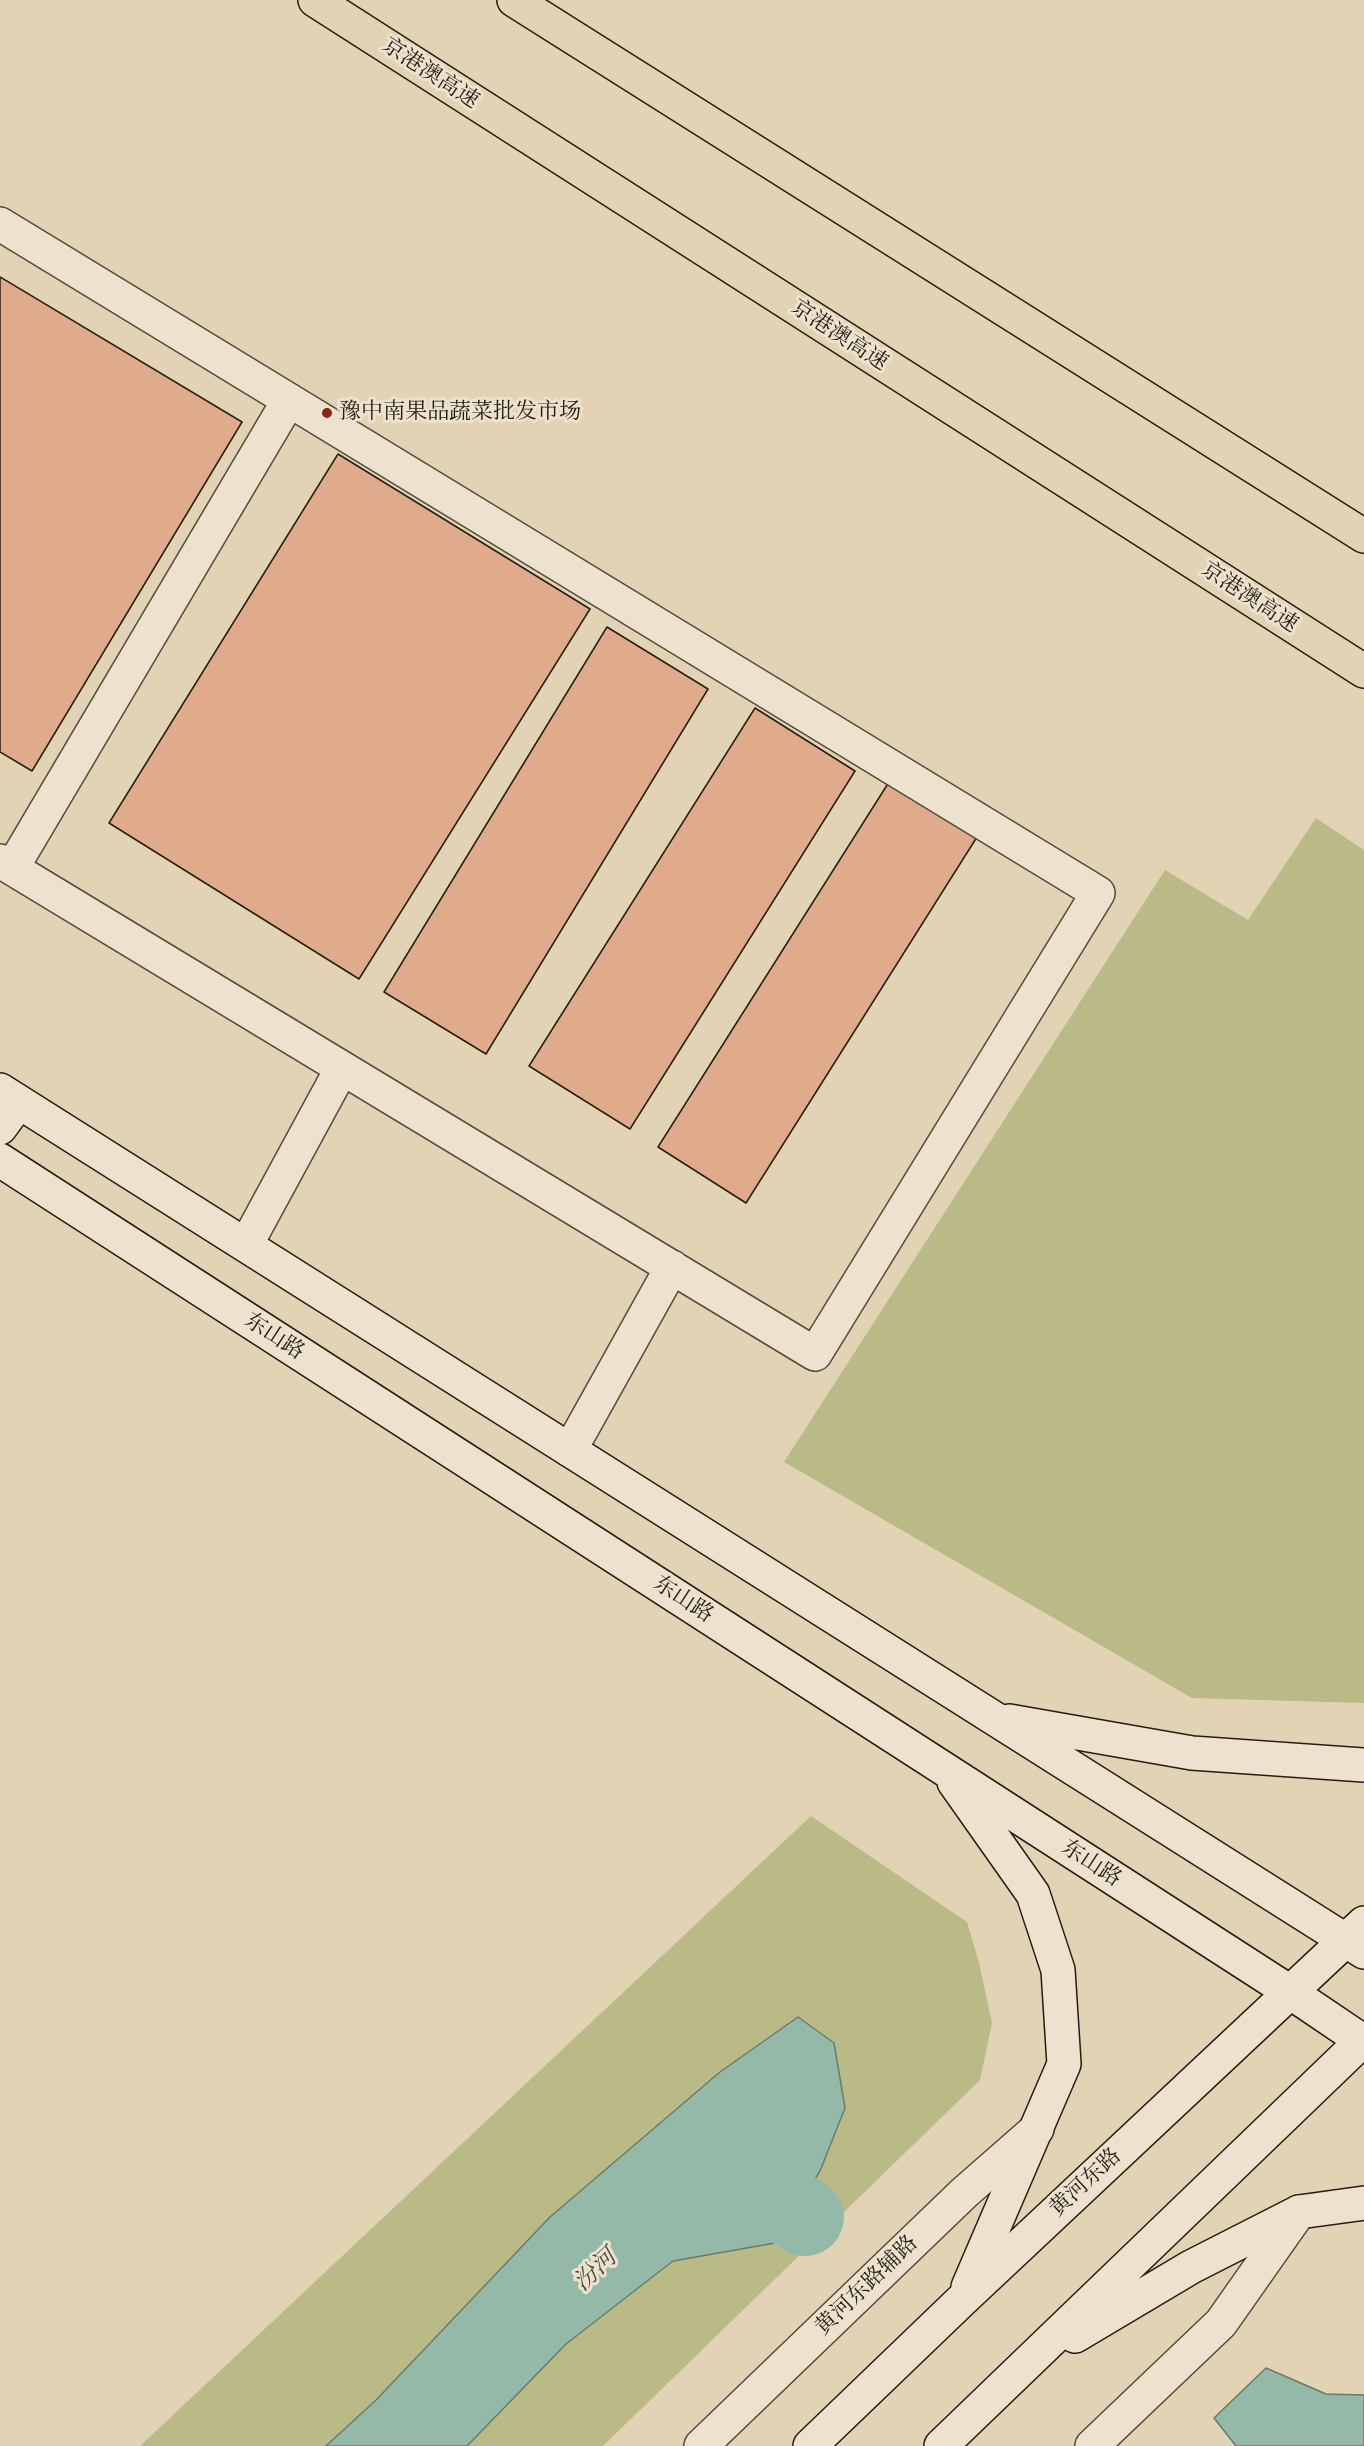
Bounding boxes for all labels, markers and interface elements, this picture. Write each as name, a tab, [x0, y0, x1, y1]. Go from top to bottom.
street label: 京港澳高速	[377, 33, 483, 115]
street label: 京港澳高速	[786, 295, 892, 377]
place label: 豫中南果品蔬菜批发市场	[339, 400, 581, 426]
marker: 豫中南果品蔬菜批发市场	[320, 406, 334, 420]
street label: 京港澳高速	[1196, 557, 1302, 639]
street label: 东山路	[239, 1308, 309, 1366]
street label: 东山路	[648, 1571, 718, 1629]
street label: 东山路	[1056, 1835, 1126, 1893]
street label: 黄河东路	[1045, 2143, 1127, 2223]
street label: 黄河东路辅路	[810, 2231, 924, 2341]
water label: 汾河	[569, 2244, 623, 2298]

